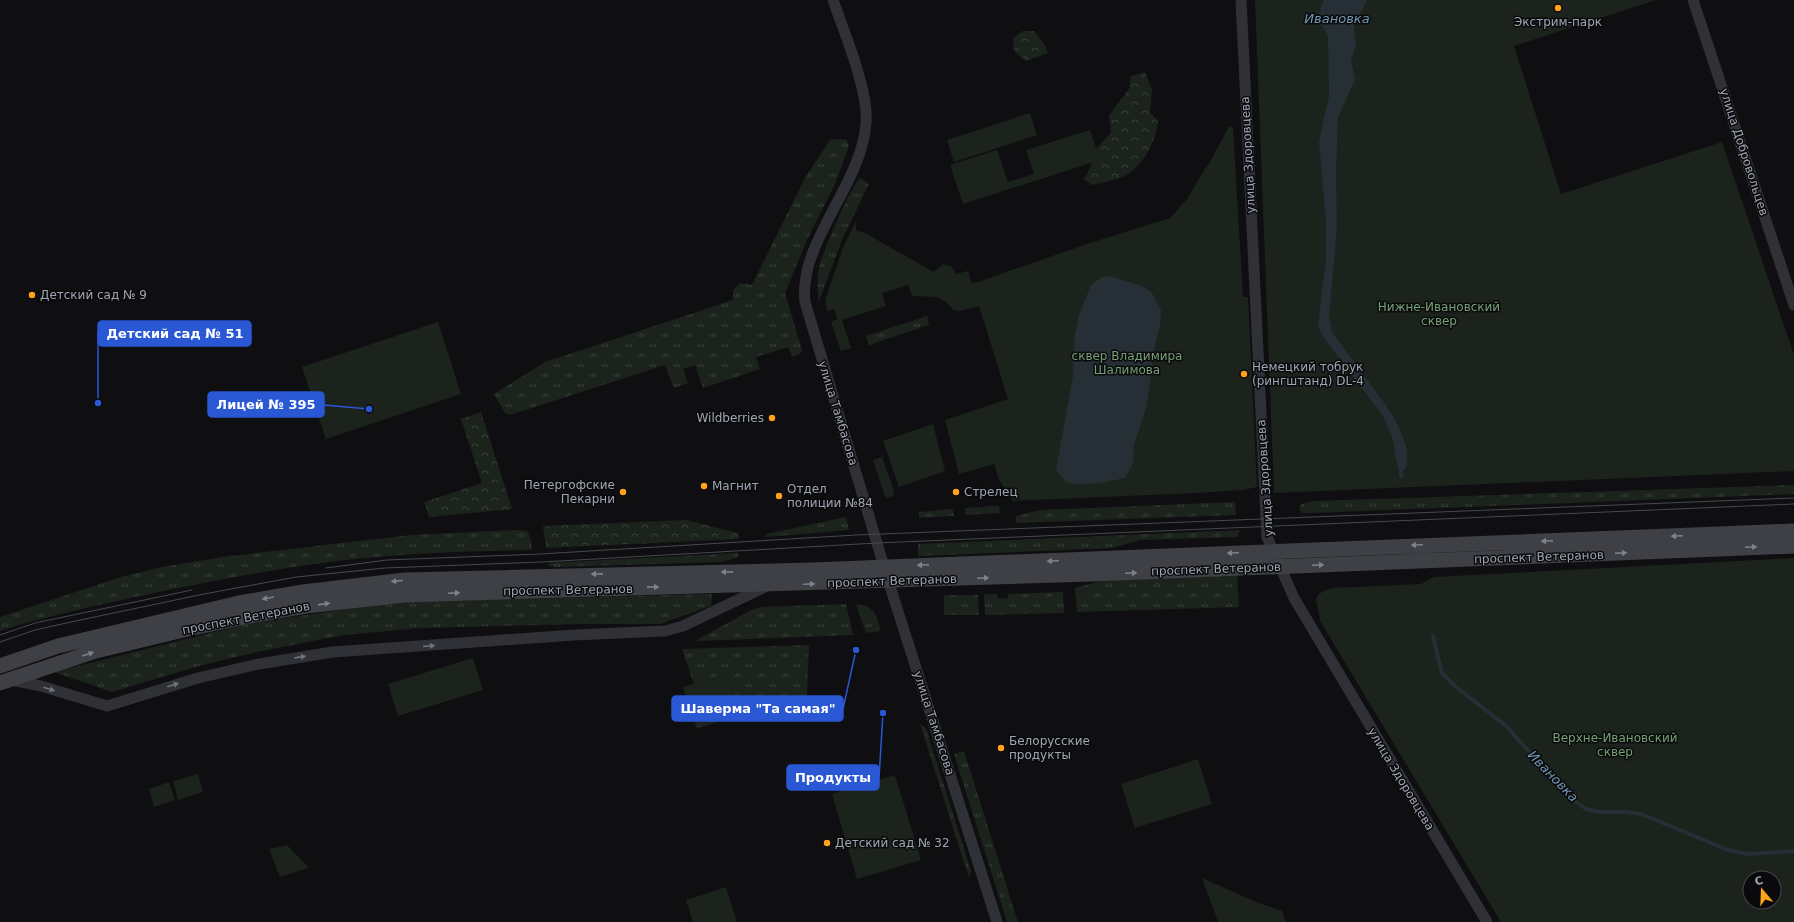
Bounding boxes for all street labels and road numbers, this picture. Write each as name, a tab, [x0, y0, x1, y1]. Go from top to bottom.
street label: улица Добровольцев	[1717, 87, 1771, 217]
street label: улица Здоровцева	[1238, 96, 1258, 214]
street label: улица Тамбасова	[815, 359, 861, 467]
street label: улица Здоровцева	[1254, 419, 1276, 537]
street label: проспект Ветеранов	[1474, 548, 1604, 566]
street label: проспект Ветеранов	[1151, 560, 1281, 578]
street label: проспект Ветеранов	[827, 572, 957, 590]
street label: проспект Ветеранов	[503, 582, 633, 598]
street label: проспект Ветеранов	[181, 599, 311, 637]
street label: улица Тамбасова	[911, 669, 957, 777]
street label: улица Здоровцева	[1365, 725, 1437, 833]

